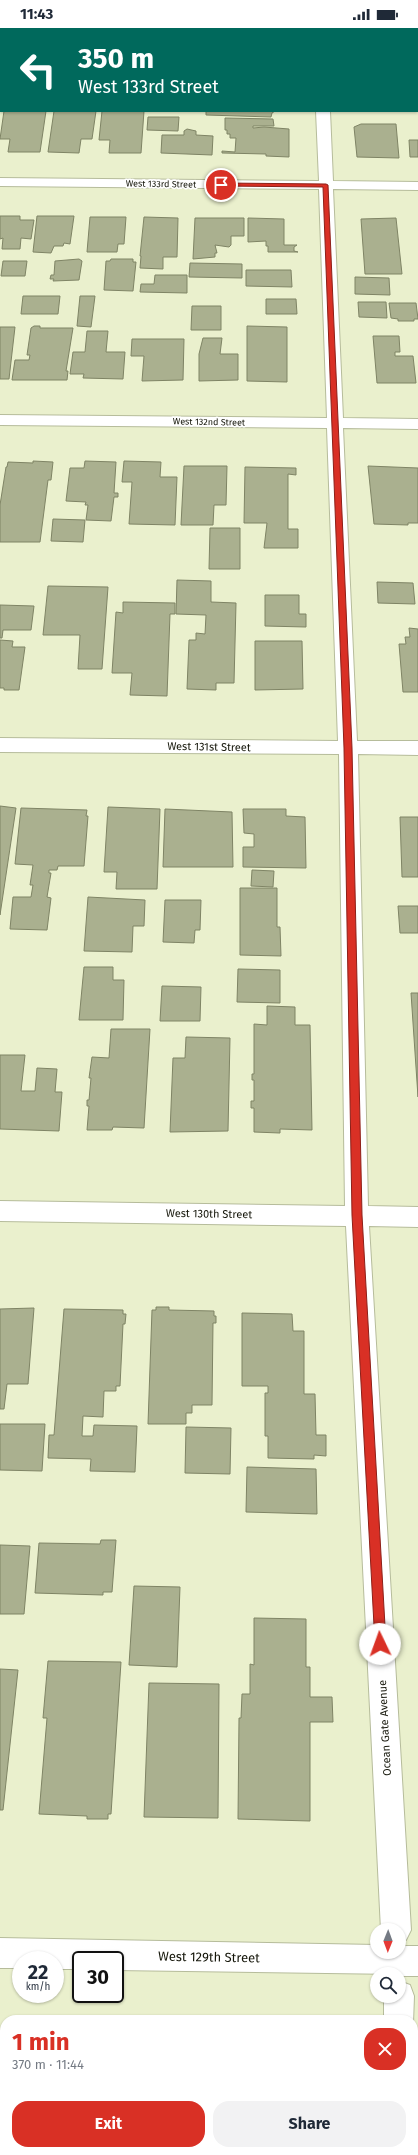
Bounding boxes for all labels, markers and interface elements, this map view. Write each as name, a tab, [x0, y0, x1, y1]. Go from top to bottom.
text: 11:43	[20, 5, 53, 23]
text: 350 m	[78, 42, 154, 75]
icon: left	[12, 44, 64, 96]
text: West 133rd Street	[78, 76, 219, 98]
pin	[204, 168, 238, 202]
icon: arrive	[210, 174, 232, 196]
street label: West 133rd Street	[126, 178, 197, 190]
street label: West 132nd Street	[173, 416, 246, 428]
street label: West 131st Street	[167, 740, 251, 754]
street label: West 130th Street	[166, 1207, 252, 1221]
position arrow	[359, 1623, 401, 1665]
street label: Ocean Gate Avenue	[376, 1680, 394, 1776]
north arrow	[370, 1923, 406, 1959]
map controls	[370, 1923, 406, 2003]
street label: West 129th Street	[158, 1949, 260, 1965]
speed limit sign: 30	[72, 1951, 124, 2003]
text: 22	[28, 1960, 48, 1984]
button: search	[370, 1967, 406, 2003]
text: km/h	[26, 1981, 50, 1993]
text: 1 min	[12, 2028, 70, 2056]
button: close	[364, 2028, 406, 2070]
text: 370 m · 11:44	[12, 2057, 84, 2072]
button: Exit	[12, 2101, 205, 2147]
button: Share	[213, 2101, 406, 2147]

